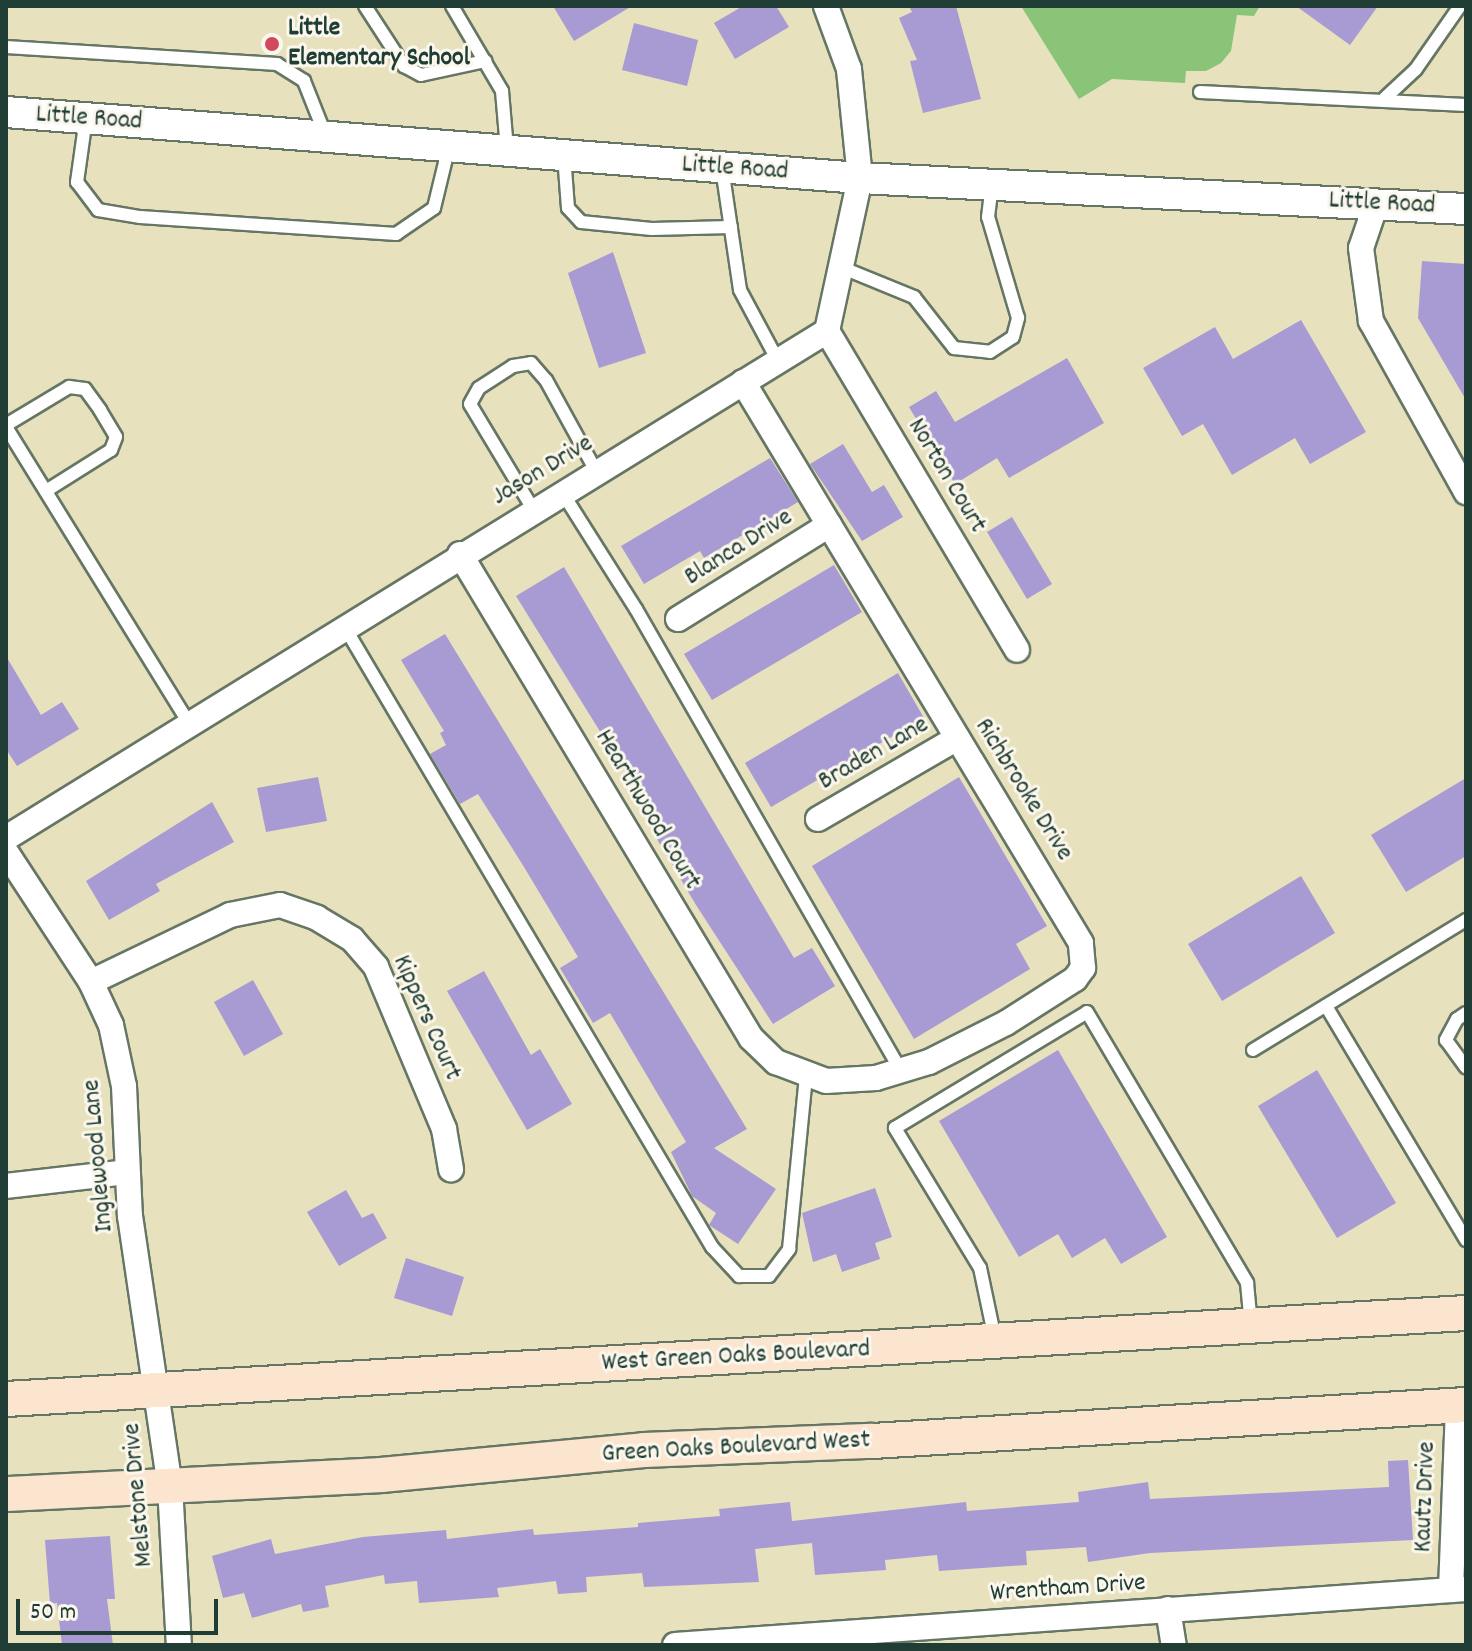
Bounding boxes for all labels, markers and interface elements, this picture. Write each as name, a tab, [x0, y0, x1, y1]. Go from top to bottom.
place label: Little Elementary School	[288, 13, 470, 74]
marker: Little Elementary School	[263, 35, 281, 53]
street label: Little Road	[35, 100, 143, 138]
street label: Little Road	[681, 150, 789, 188]
street label: Little Road	[1328, 186, 1436, 222]
street label: Norton Court	[900, 413, 992, 539]
street label: Jason Drive	[487, 429, 599, 513]
street label: Blanca Drive	[679, 503, 799, 593]
street label: Braden Lane	[813, 710, 935, 798]
street label: Richbrooke Drive	[967, 713, 1079, 867]
street label: Hearthwood Court	[587, 724, 707, 896]
street label: Kippers Court	[385, 951, 467, 1085]
street label: Inglewood Lane	[77, 1078, 121, 1234]
street label: West Green Oaks Boulevard	[601, 1334, 871, 1380]
street label: Melstone Drive	[117, 1422, 161, 1568]
street label: Green Oaks Boulevard West	[601, 1425, 871, 1471]
street label: Kautz Drive	[1408, 1441, 1444, 1553]
street label: Wrentham Drive	[989, 1568, 1147, 1610]
scale bar	[20, 1583, 222, 1633]
text: 50 m	[30, 1596, 76, 1630]

